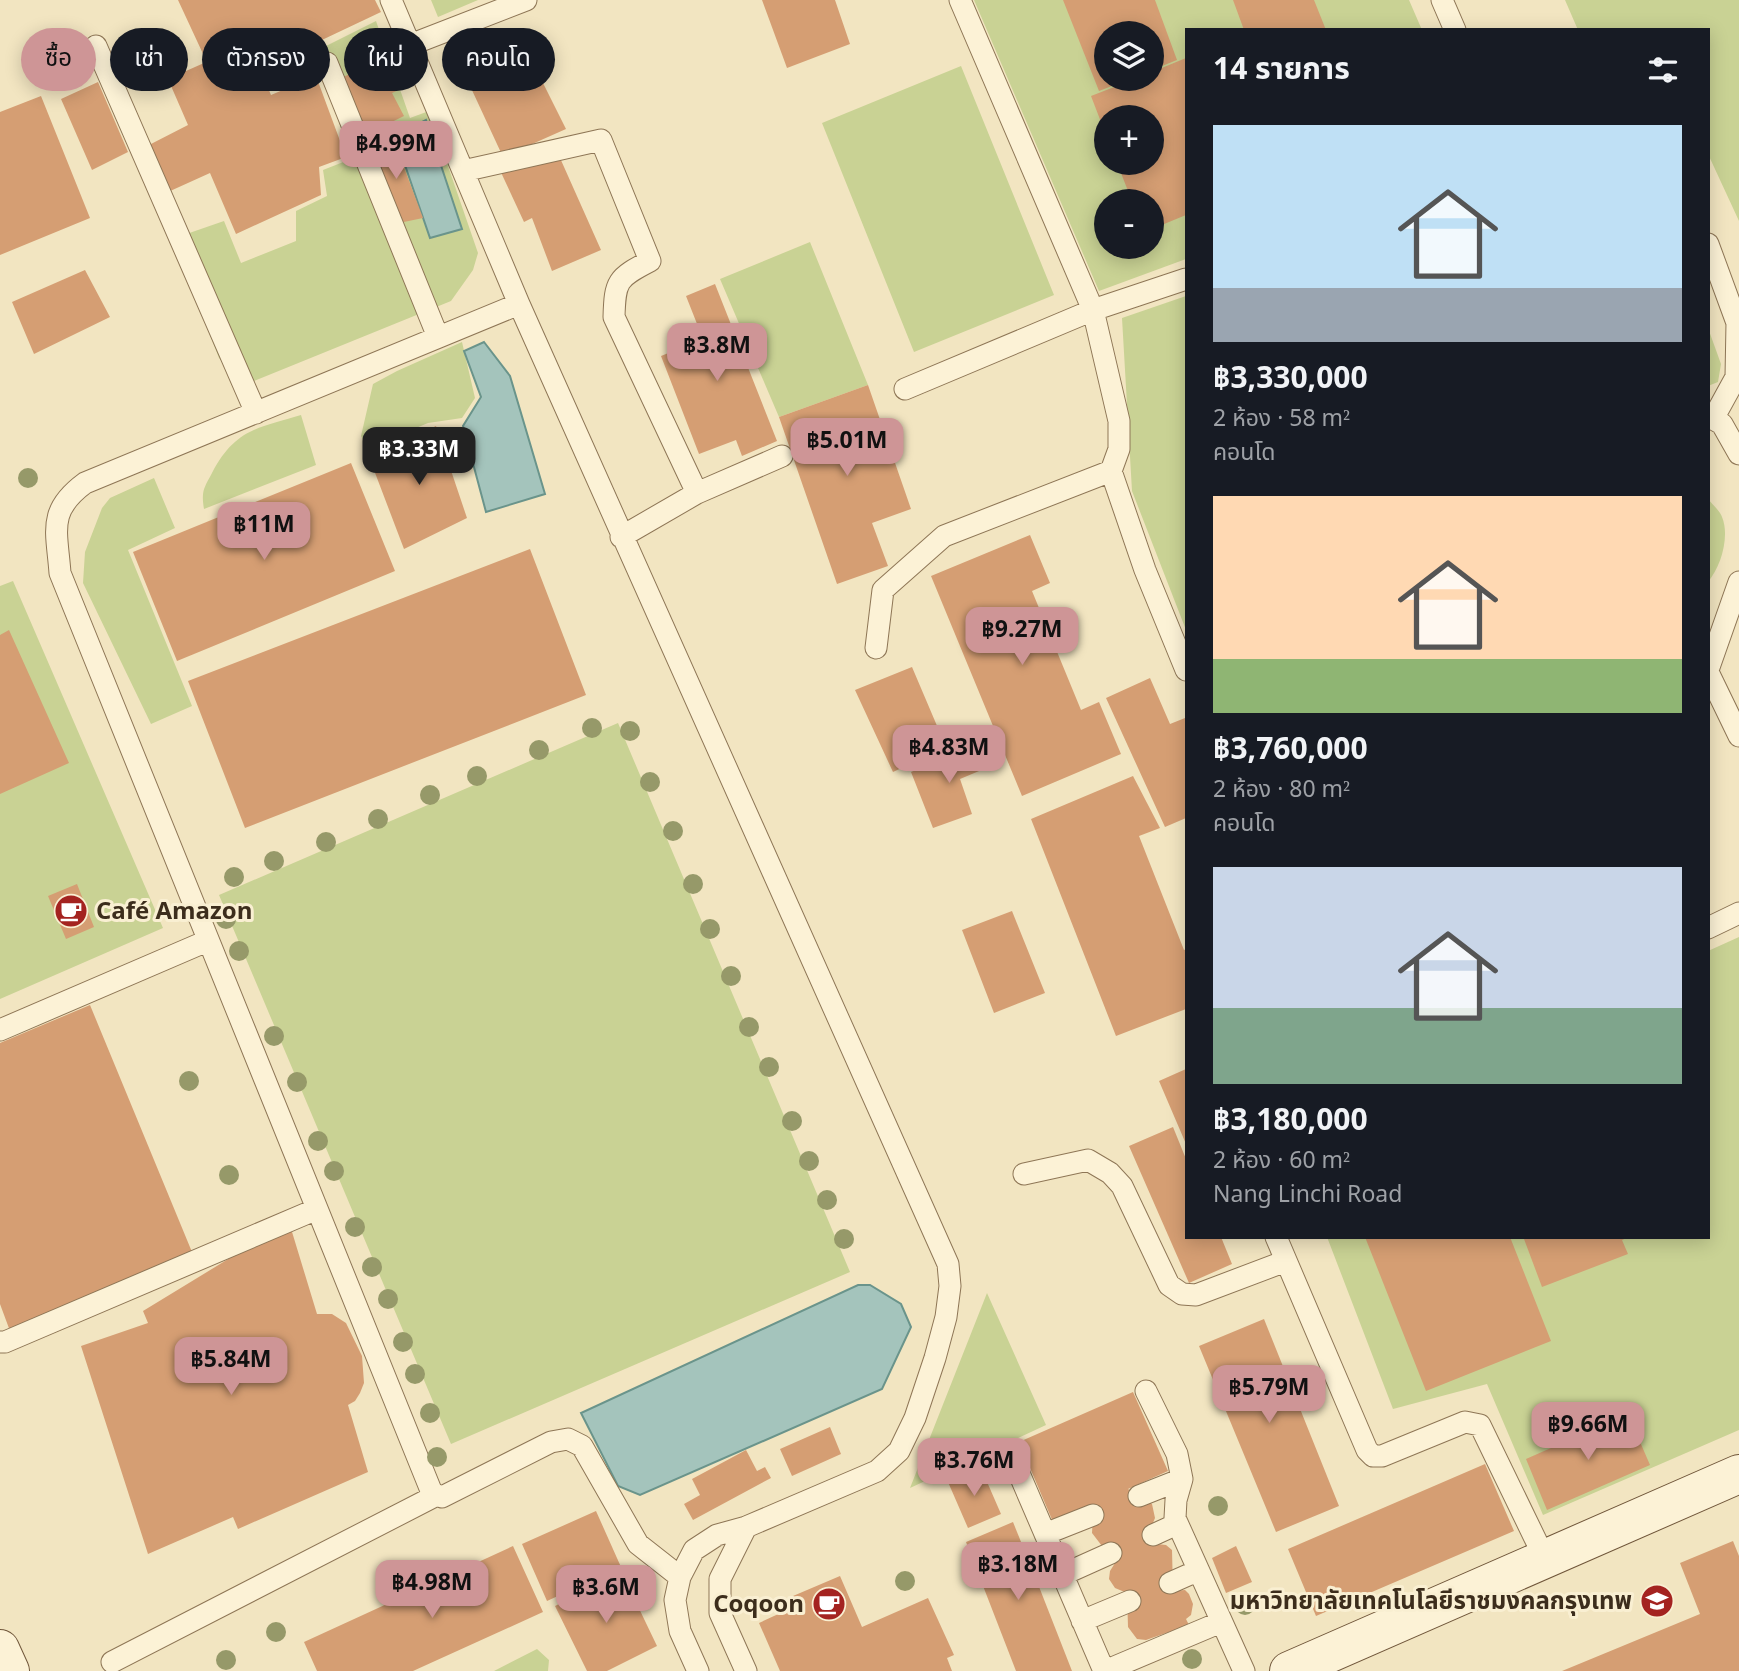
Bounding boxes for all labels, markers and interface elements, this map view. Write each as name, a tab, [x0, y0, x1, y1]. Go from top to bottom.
map controls	[1094, 21, 1164, 259]
button: layers	[1094, 21, 1164, 91]
chip: ซื้อ	[21, 28, 96, 91]
chip: เช่า	[110, 28, 188, 91]
chip: ตัวกรอง	[202, 28, 330, 91]
chip: ใหม่	[344, 28, 428, 91]
chip: คอนโด	[442, 28, 555, 91]
text: 14 รายการ	[1213, 47, 1350, 93]
icon: filters	[1644, 51, 1682, 89]
button: +	[1094, 105, 1164, 175]
pin: ฿4.99M	[339, 122, 453, 181]
text: ฿4.99M	[355, 127, 437, 161]
icon: home	[1385, 171, 1511, 297]
button: −	[1094, 189, 1164, 259]
pin: ฿3.8M	[668, 324, 766, 383]
text: ฿3.8M	[683, 329, 751, 363]
text: ฿3,330,000	[1213, 356, 1368, 402]
text: 2 ห้อง · 58 m²	[1213, 402, 1350, 436]
pin: ฿5.01M	[790, 419, 904, 478]
text: ฿5.01M	[806, 424, 888, 458]
pin: ฿3.33M	[362, 428, 476, 487]
text: ฿3.33M	[378, 433, 460, 467]
text: คอนโด	[1213, 436, 1275, 470]
pin: ฿11M	[223, 503, 305, 562]
text: ฿11M	[233, 508, 295, 542]
icon: home	[1385, 542, 1511, 668]
pin: ฿9.27M	[965, 608, 1079, 667]
text: ฿9.27M	[981, 613, 1063, 647]
pin: ฿4.83M	[892, 726, 1006, 785]
text: ฿3,760,000	[1213, 727, 1368, 773]
text: ฿4.83M	[908, 731, 990, 765]
text: 2 ห้อง · 80 m²	[1213, 773, 1350, 807]
text: คอนโด	[1213, 807, 1275, 841]
cafe icon: Café Amazon	[52, 892, 90, 930]
place label: Café Amazon	[96, 894, 252, 930]
icon: home	[1385, 913, 1511, 1039]
text: ฿3,180,000	[1213, 1098, 1368, 1144]
text: 2 ห้อง · 60 m²	[1213, 1144, 1350, 1178]
text: Nang Linchi Road	[1213, 1178, 1402, 1212]
pin: ฿5.84M	[174, 1338, 288, 1397]
text: ฿5.84M	[190, 1343, 272, 1377]
pin: ฿5.79M	[1212, 1366, 1326, 1425]
text: ฿5.79M	[1228, 1371, 1310, 1405]
pin: ฿9.66M	[1531, 1402, 1645, 1462]
text: ฿9.66M	[1547, 1408, 1629, 1442]
pin: ฿3.76M	[917, 1438, 1031, 1498]
text: ฿3.76M	[933, 1444, 1015, 1478]
pin: ฿3.18M	[961, 1542, 1075, 1602]
text: ฿3.18M	[977, 1548, 1059, 1582]
pin: ฿4.98M	[375, 1560, 489, 1620]
text: ฿4.98M	[391, 1566, 473, 1600]
pin: ฿3.6M	[557, 1566, 655, 1625]
text: ฿3.6M	[572, 1571, 640, 1605]
school or university icon: มหาวิทยาลัยเทคโนโลยีราชมงคลกรุงเทพ	[1638, 1582, 1676, 1620]
place label: มหาวิทยาลัยเทคโนโลยีราชมงคลกรุงเทพ	[1230, 1584, 1632, 1620]
cafe icon: Coqoon	[810, 1585, 848, 1623]
place label: Coqoon	[713, 1587, 804, 1623]

